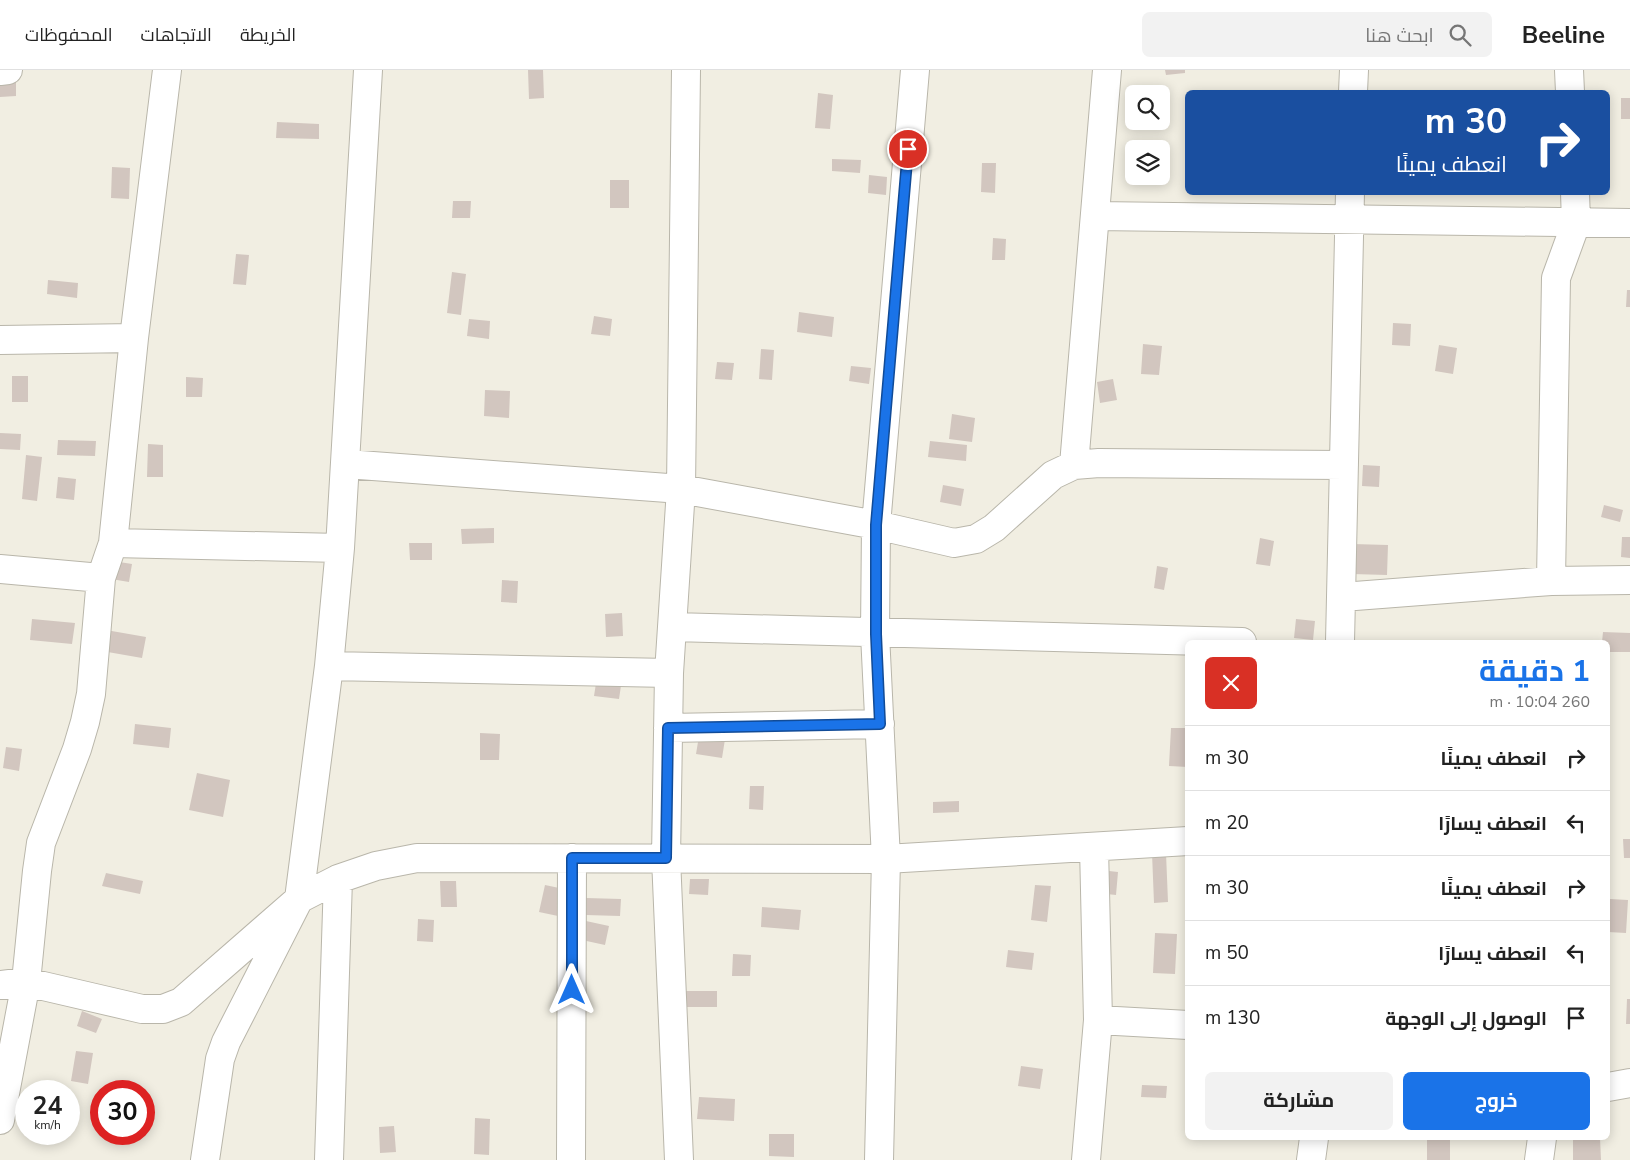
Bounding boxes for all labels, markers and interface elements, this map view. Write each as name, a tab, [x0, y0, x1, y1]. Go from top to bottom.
search box	[1142, 12, 1492, 57]
text: Beeline	[1522, 19, 1605, 51]
icon: search	[1446, 21, 1474, 49]
text: المحفوظات	[25, 23, 113, 47]
text: الاتجاهات	[141, 23, 212, 47]
text: الخريطة	[240, 23, 296, 47]
text: ابحث هنا	[1365, 23, 1434, 49]
map controls	[1125, 85, 1170, 185]
button: search	[1125, 85, 1170, 130]
text: 30 m	[1425, 98, 1507, 145]
icon: right	[1525, 110, 1590, 175]
pin	[887, 128, 929, 170]
icon: arrive	[894, 135, 922, 163]
button: layers	[1125, 140, 1170, 185]
text: انعطف يمينًا	[1396, 150, 1507, 180]
text: 1 دقيقة	[1479, 651, 1590, 692]
button: close	[1205, 657, 1257, 709]
text: 260 m · 10:04	[1489, 691, 1590, 713]
icon: right	[1562, 744, 1590, 772]
text: 30 m	[1205, 745, 1249, 771]
text: انعطف يمينًا	[1441, 746, 1547, 772]
icon: left	[1562, 809, 1590, 837]
text: 20 m	[1205, 810, 1249, 836]
text: انعطف يسارًا	[1438, 811, 1547, 837]
icon: right	[1562, 874, 1590, 902]
text: 30 m	[1205, 875, 1249, 901]
text: انعطف يمينًا	[1441, 876, 1547, 902]
icon: left	[1562, 939, 1590, 967]
text: 50 m	[1205, 940, 1249, 966]
text: انعطف يسارًا	[1438, 941, 1547, 967]
position arrow	[545, 963, 597, 1015]
icon: arrive	[1562, 1004, 1590, 1032]
text: 130 m	[1205, 1005, 1260, 1031]
text: الوصول إلى الوجهة	[1385, 1006, 1547, 1032]
button: مشاركة	[1205, 1072, 1393, 1130]
button: خروج	[1403, 1072, 1590, 1130]
speed limit sign: 30	[90, 1080, 155, 1145]
text: 24	[32, 1089, 63, 1123]
text: km/h	[34, 1117, 61, 1133]

